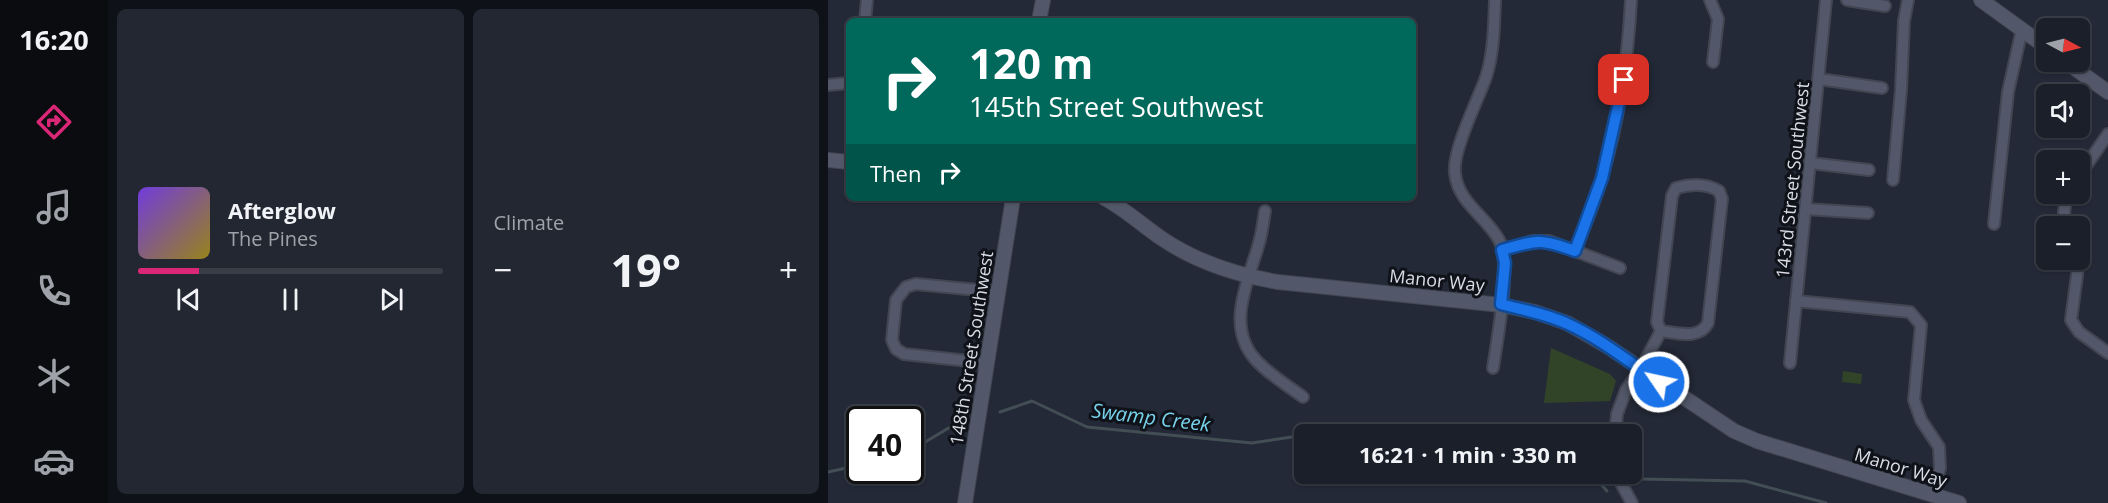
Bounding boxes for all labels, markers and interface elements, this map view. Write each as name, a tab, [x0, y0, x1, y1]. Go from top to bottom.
north arrow	[2036, 18, 2090, 72]
map controls	[2036, 18, 2090, 270]
text: 16:20	[19, 21, 89, 58]
text: 120 m	[969, 34, 1093, 91]
icon: right	[870, 42, 948, 120]
pin	[1598, 54, 1649, 105]
icon: arrive	[1607, 63, 1640, 96]
street label: 143rd Street Southwest	[1770, 81, 1814, 279]
button: sound	[2036, 84, 2090, 138]
text: 145th Street Southwest	[969, 88, 1263, 125]
icon: directions	[33, 101, 75, 143]
button: +	[2036, 150, 2090, 204]
icon: right	[933, 156, 966, 189]
text: Then	[870, 158, 921, 188]
icon: music	[33, 186, 75, 228]
text: Afterglow	[228, 195, 336, 225]
text: Climate	[494, 209, 564, 236]
button: −	[2036, 216, 2090, 270]
text: The Pines	[228, 225, 318, 252]
text: 19°	[610, 239, 681, 300]
text: −	[494, 247, 512, 292]
text: +	[779, 247, 798, 292]
street label: 148th Street Southwest	[944, 249, 998, 447]
street label: Manor Way	[1388, 263, 1487, 297]
icon: phone	[33, 270, 75, 312]
icon: previous	[172, 283, 205, 316]
icon: pause	[274, 283, 307, 316]
icon: next	[375, 283, 408, 316]
position arrow	[1627, 350, 1691, 414]
icon: climate	[33, 355, 75, 397]
water label: Swamp Creek	[1090, 396, 1213, 438]
speed limit sign: 40	[846, 406, 924, 484]
text: 16:21 · 1 min · 330 m	[1359, 439, 1577, 469]
icon: car	[33, 440, 75, 482]
street label: Manor Way	[1852, 442, 1951, 493]

